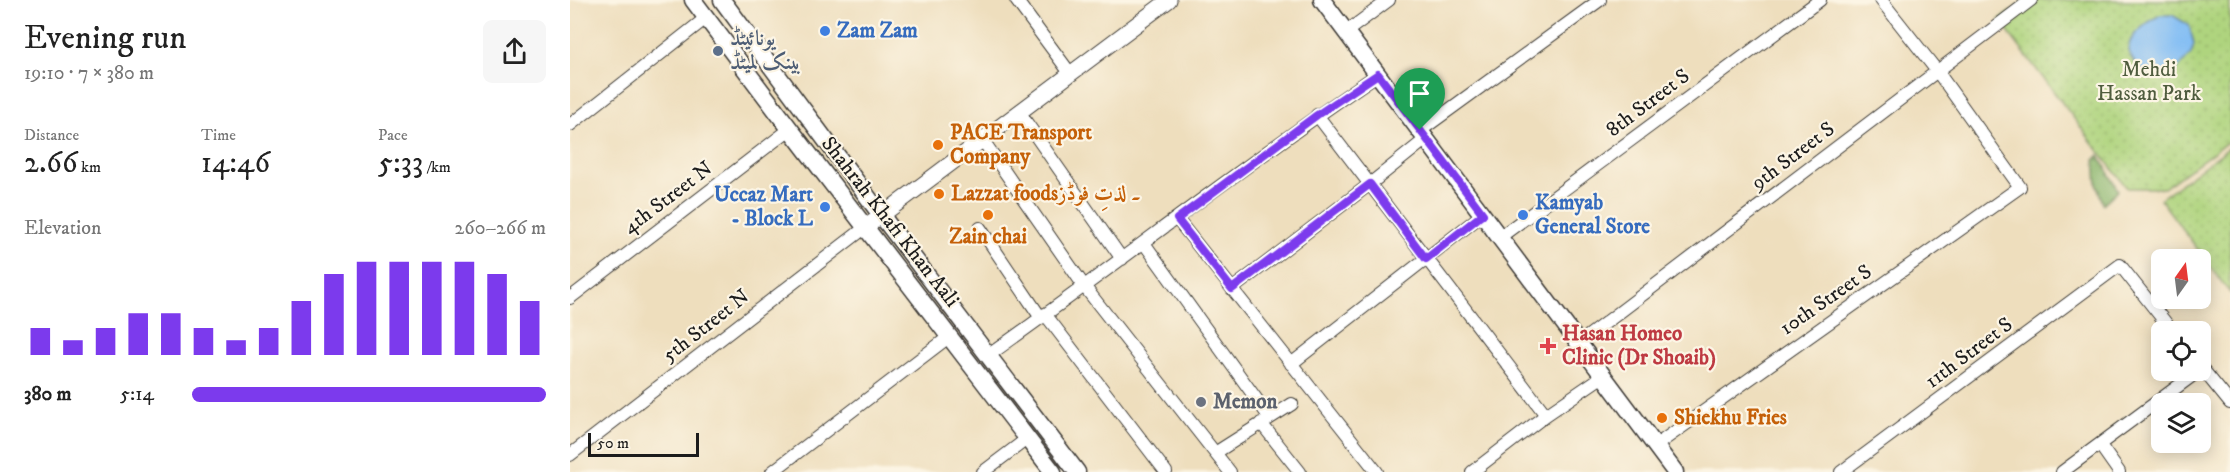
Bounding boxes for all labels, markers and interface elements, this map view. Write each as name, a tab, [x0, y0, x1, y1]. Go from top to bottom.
text: Evening run	[24, 18, 186, 59]
place label: Zam Zam	[837, 18, 918, 44]
button: share	[483, 20, 546, 83]
marker: Zam Zam	[818, 24, 832, 38]
place label: یونائیٹڈ بینک لمیٹڈ	[730, 25, 801, 76]
marker: یونائیٹڈ بینک لمیٹڈ	[711, 44, 725, 58]
park label: Mehdi Hassan Park	[2097, 57, 2202, 107]
text: 19:10 · 7 × 380 m	[24, 61, 154, 86]
street label: 8th Street S	[1601, 63, 1695, 143]
pin	[1394, 68, 1445, 130]
icon: arrive	[1403, 77, 1436, 110]
street label: 9th Street S	[1745, 116, 1840, 196]
place label: PACE Transport Company	[950, 120, 1092, 170]
text: Distance	[24, 125, 79, 145]
text: Time	[201, 125, 236, 145]
text: Pace	[378, 125, 408, 145]
street label: Shahrah Khafi Khan Aali	[815, 131, 965, 313]
marker: PACE Transport Company	[931, 138, 945, 152]
text: 2.66	[24, 145, 78, 182]
text: 14:46	[201, 145, 270, 182]
text: 5:33	[378, 145, 423, 182]
street label: 4th Street N	[618, 156, 718, 240]
text: km	[78, 157, 101, 177]
text: /km	[423, 157, 451, 177]
place label: Lazzat foods۔ لذتِ فوڈز	[951, 181, 1141, 211]
place label: Uccaz Mart - Block L	[714, 182, 814, 232]
marker: Lazzat foods۔ لذتِ فوڈز	[932, 187, 946, 201]
place label: Kamyab General Store	[1535, 190, 1650, 240]
marker: Uccaz Mart - Block L	[818, 200, 832, 214]
marker: Zain chai	[981, 208, 995, 222]
marker: Kamyab General Store	[1516, 208, 1530, 222]
text: Elevation	[24, 216, 101, 241]
text: 260–266 m	[455, 216, 546, 241]
place label: Zain chai	[949, 224, 1027, 250]
north arrow	[2151, 249, 2211, 309]
map controls	[2151, 249, 2211, 453]
street label: 10th Street S	[1775, 259, 1877, 341]
street label: 5th Street N	[657, 284, 755, 368]
street label: 11th Street S	[1920, 312, 2018, 394]
place label: Hasan Homeo Clinic (Dr Shoaib)	[1562, 321, 1716, 371]
button: locate	[2151, 321, 2211, 381]
marker: Hasan Homeo Clinic (Dr Shoaib)	[1539, 337, 1557, 355]
text: 380 m	[24, 382, 72, 407]
text: 5:14	[120, 382, 154, 407]
place label: Memon	[1213, 389, 1279, 415]
button: layers	[2151, 393, 2211, 453]
marker: Memon	[1194, 395, 1208, 409]
place label: Shiekhu Fries	[1674, 405, 1787, 431]
marker: Shiekhu Fries	[1655, 411, 1669, 425]
scale bar	[588, 430, 699, 458]
text: 50 m	[597, 433, 629, 453]

